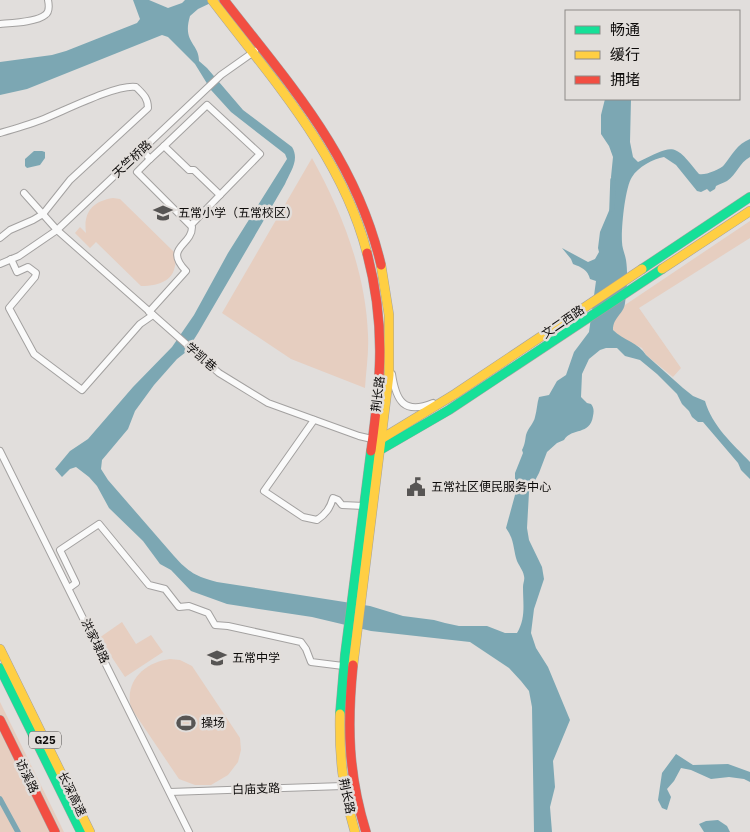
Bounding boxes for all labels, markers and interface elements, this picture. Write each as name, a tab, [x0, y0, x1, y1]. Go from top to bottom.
legend	[565, 10, 740, 100]
text: 畅通	[610, 20, 640, 39]
text: 缓行	[610, 45, 640, 64]
text: 拥堵	[610, 70, 640, 89]
street label: 天竺桥路	[109, 137, 154, 180]
school or university icon: 五常小学（五常校区）	[152, 202, 174, 224]
place label: 五常小学（五常校区）	[178, 205, 298, 220]
street label: 文二西路	[539, 302, 587, 341]
street label: 学凯巷	[183, 339, 220, 374]
street label: 荆长路	[368, 375, 387, 413]
public building icon: 五常社区便民服务中心	[405, 476, 427, 498]
place label: 五常社区便民服务中心	[431, 479, 551, 494]
street label: 洪家埭路	[78, 616, 113, 666]
school or university icon: 五常中学	[206, 647, 228, 669]
place label: 五常中学	[232, 650, 280, 665]
sports icon: 操场	[175, 712, 197, 734]
place label: 操场	[201, 715, 225, 730]
road number: G25	[29, 732, 61, 748]
street label: 访溪路	[13, 756, 42, 795]
street label: 长深高速	[55, 769, 90, 819]
street label: 荆长路	[336, 777, 359, 815]
street label: 白庙支路	[232, 780, 280, 797]

